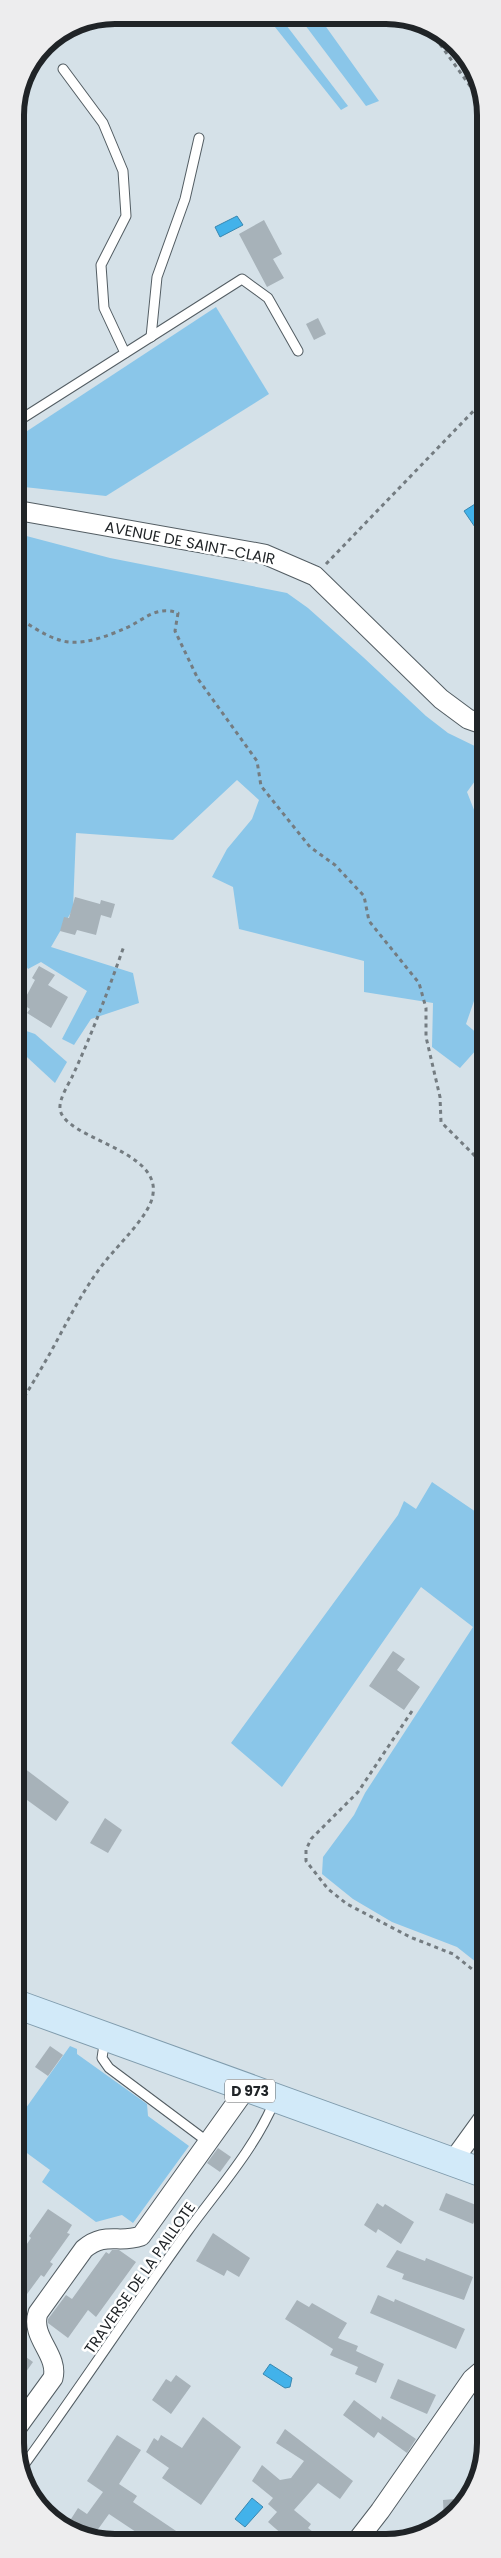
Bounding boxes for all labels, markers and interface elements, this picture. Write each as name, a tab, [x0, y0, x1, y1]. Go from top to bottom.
street label: AVENUE DE SAINT-CLAIR	[103, 516, 277, 569]
road number: D 973	[225, 2080, 275, 2102]
street label: TRAVERSE DE LA PAILLOTE	[79, 2198, 200, 2358]

